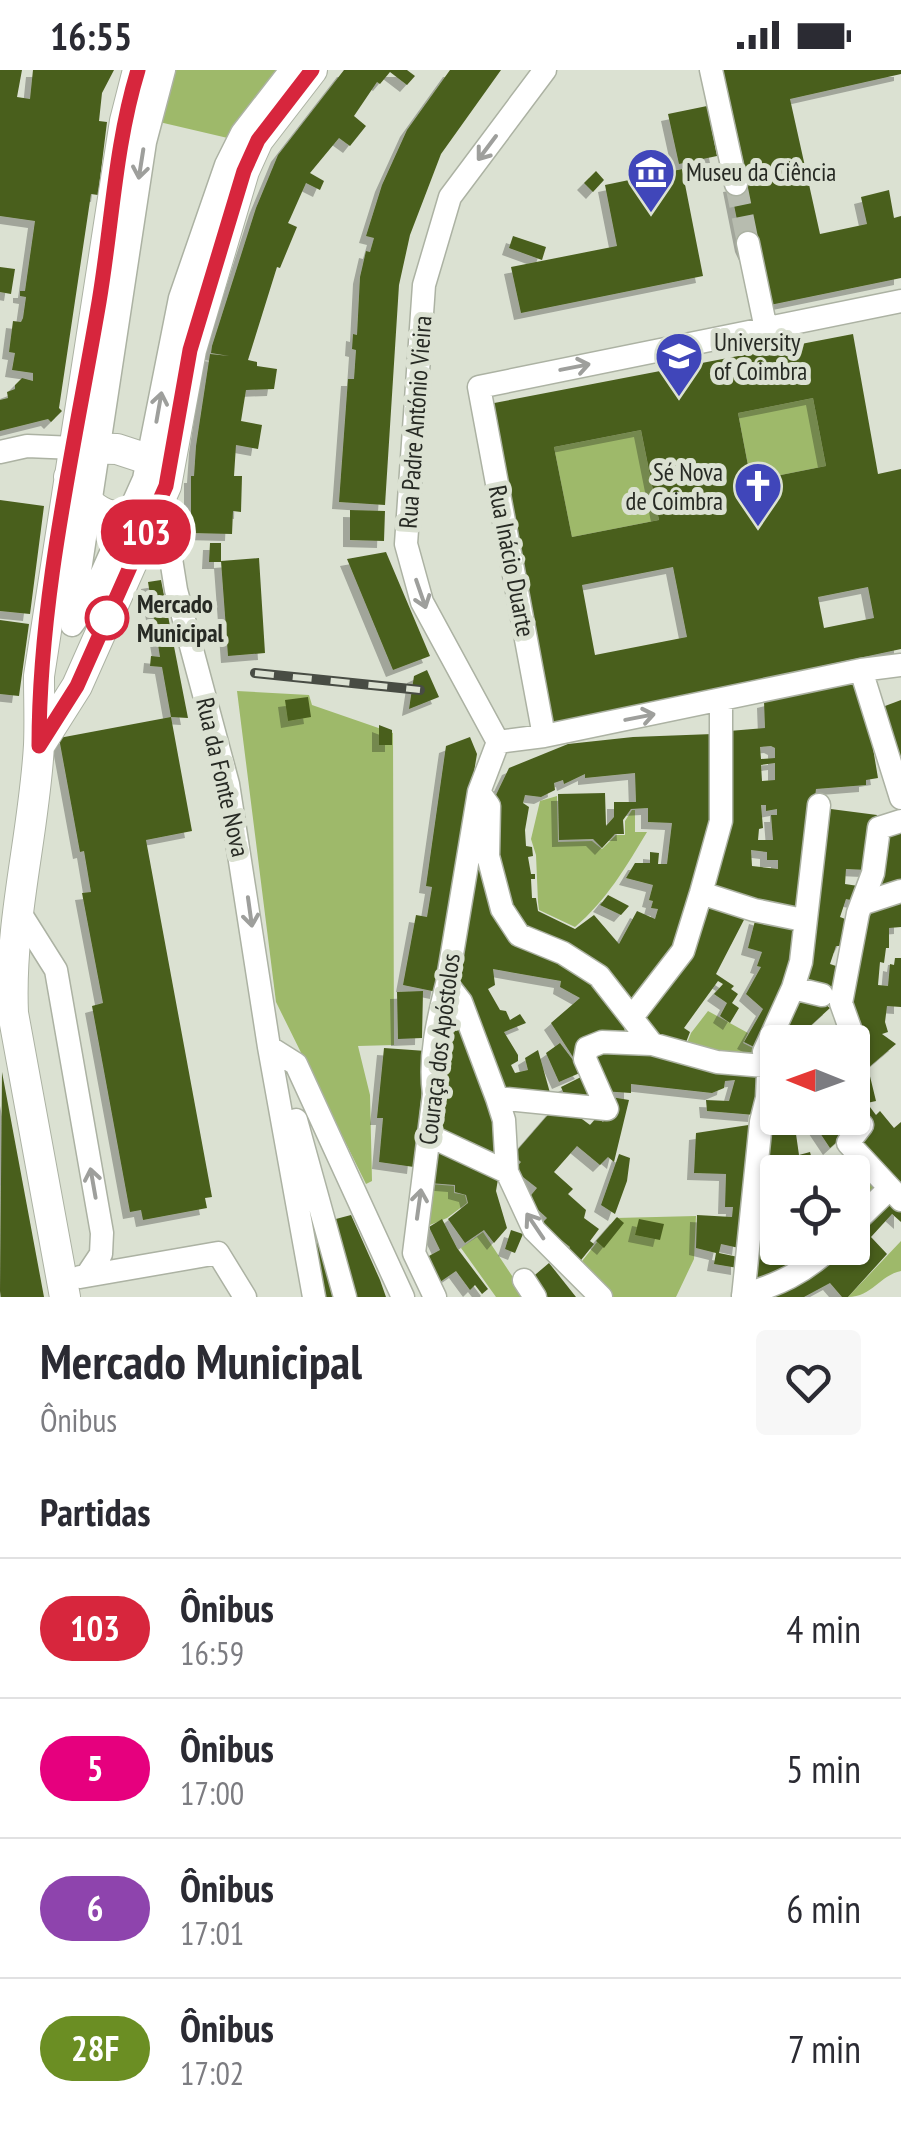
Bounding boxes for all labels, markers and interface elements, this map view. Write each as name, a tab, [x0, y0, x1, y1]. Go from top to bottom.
text: 16:55	[50, 11, 132, 60]
one-way arrow	[476, 134, 497, 161]
museum icon: Museu da Ciência	[625, 146, 677, 214]
one-way arrow	[132, 148, 150, 180]
place label: Museu da Ciência	[686, 156, 836, 188]
street label: Rua Padre António Vieira	[392, 315, 438, 529]
place label: University of Coimbra	[714, 326, 807, 387]
school or university icon: University of Coimbra	[653, 330, 705, 398]
one-way arrow	[558, 357, 590, 376]
one-way arrow	[150, 391, 169, 424]
place label: Sé Nova de Coimbra	[626, 456, 723, 517]
church icon: Sé Nova de Coimbra	[732, 460, 784, 528]
street label: Rua Inácio Duarte	[482, 482, 542, 640]
line badge: 103	[88, 500, 204, 564]
text: 103	[121, 509, 171, 555]
one-way arrow	[413, 578, 431, 609]
place label: Mercado Municipal	[137, 588, 224, 649]
marker: Mercado Municipal	[86, 597, 128, 639]
street label: Rua da Fonte Nova	[189, 694, 257, 860]
one-way arrow	[623, 706, 655, 725]
one-way arrow	[241, 895, 259, 928]
street label: Couraça dos Apóstolos	[411, 951, 467, 1147]
north arrow	[760, 1025, 870, 1135]
map controls	[760, 1025, 870, 1265]
button: locate	[760, 1155, 870, 1265]
one-way arrow	[83, 1167, 102, 1199]
one-way arrow	[410, 1189, 429, 1221]
one-way arrow	[525, 1213, 546, 1240]
text: Mercado Municipal	[40, 1330, 362, 1392]
button: heart	[756, 1330, 861, 1435]
text: Ônibus	[40, 1399, 117, 1441]
text: Partidas	[40, 1487, 151, 1536]
text: Ônibus	[180, 1583, 274, 1632]
text: 4 min	[786, 1604, 861, 1653]
text: 103	[70, 1605, 120, 1651]
text: 16:59	[180, 1632, 244, 1674]
text: Ônibus	[180, 1723, 274, 1772]
text: 5 min	[786, 1744, 861, 1793]
text: 5	[87, 1745, 103, 1791]
text: 17:00	[180, 1772, 244, 1814]
text: Ônibus	[180, 1863, 274, 1912]
text: 6 min	[786, 1884, 861, 1933]
text: 6	[87, 1885, 103, 1931]
text: 17:01	[180, 1912, 244, 1954]
text: Ônibus	[180, 2003, 274, 2052]
text: 7 min	[788, 2024, 861, 2073]
text: 28F	[71, 2025, 119, 2071]
text: 17:02	[180, 2052, 244, 2094]

